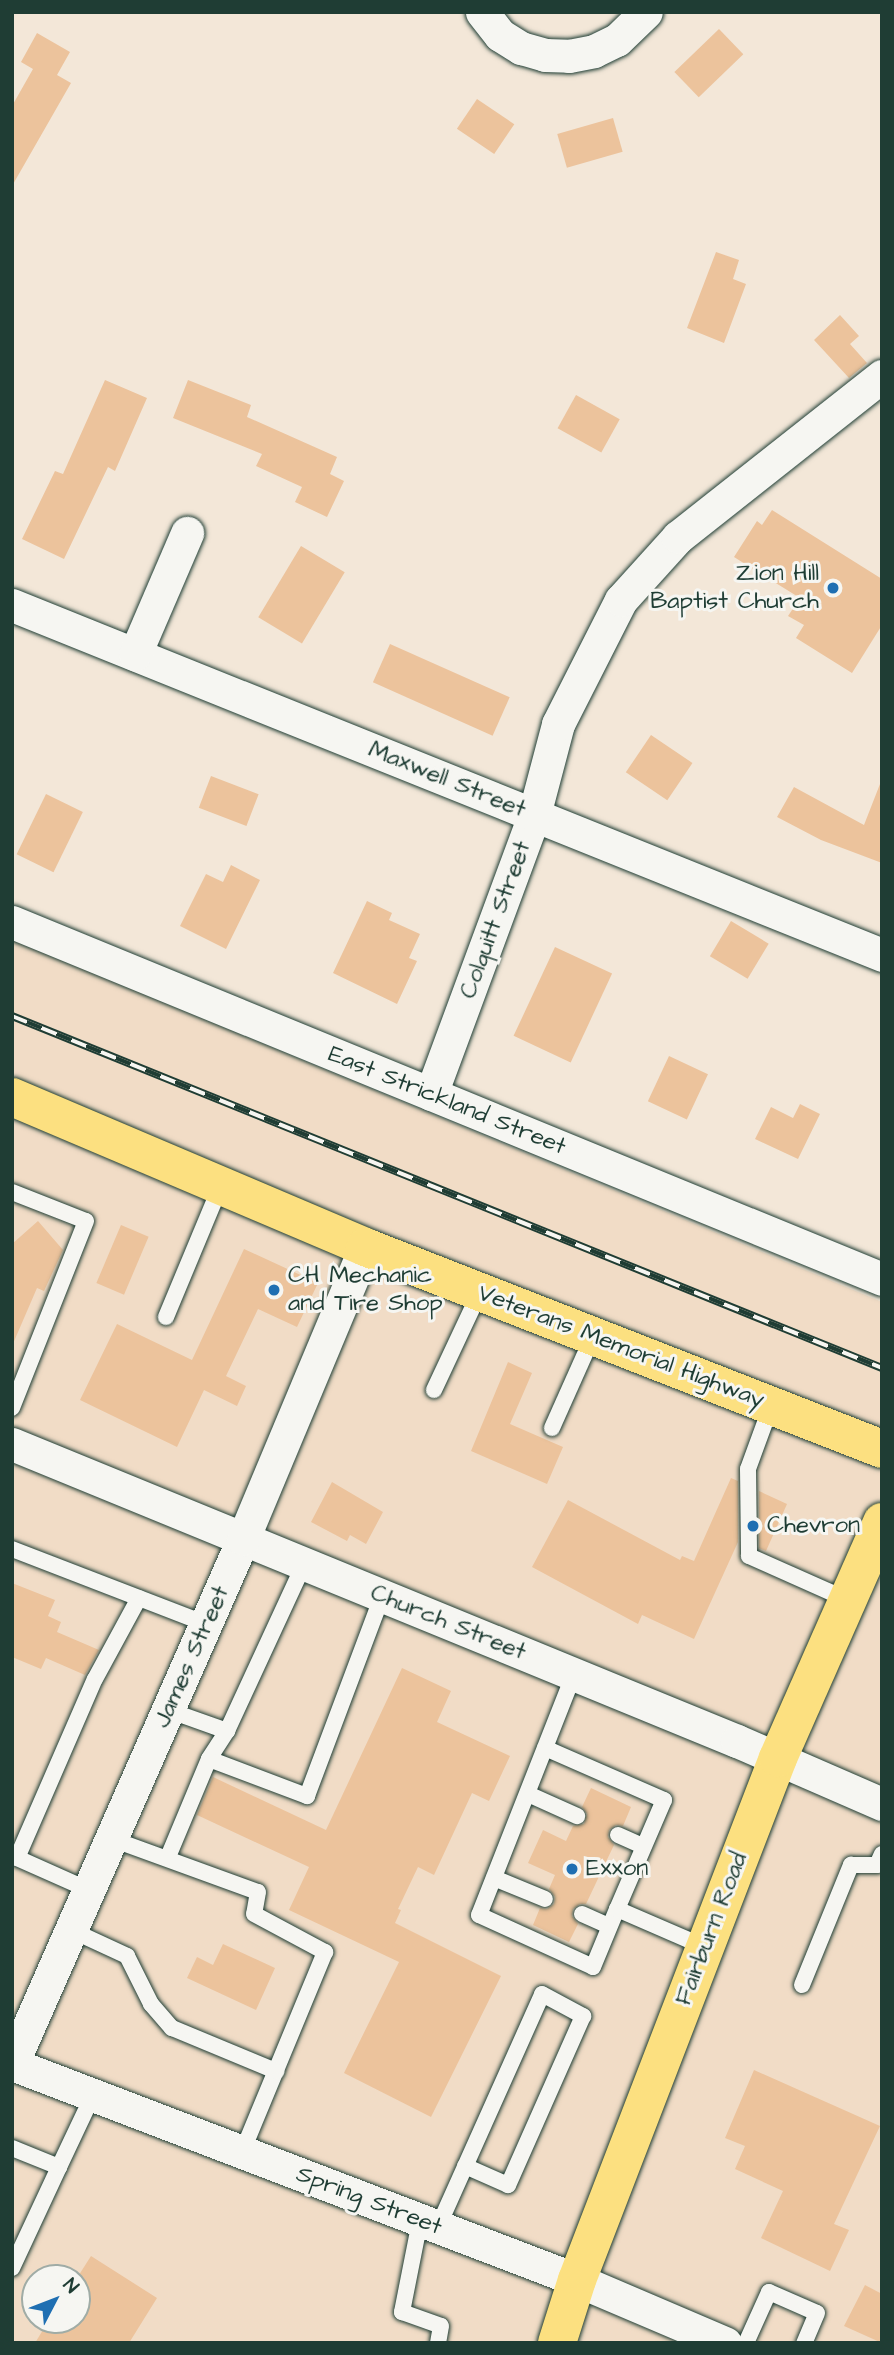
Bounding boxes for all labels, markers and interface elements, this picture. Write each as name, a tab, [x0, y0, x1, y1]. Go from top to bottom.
place label: Zion Hill Baptist Church	[650, 560, 819, 616]
marker: Zion Hill Baptist Church	[825, 580, 841, 596]
street label: Maxwell Street	[364, 735, 530, 825]
street label: Colquitt Street	[454, 837, 538, 1003]
street label: East Strickland Street	[324, 1040, 570, 1162]
place label: CH Mechanic and Tire Shop	[288, 1262, 443, 1318]
street label: Veterans Memorial Highway	[474, 1279, 768, 1415]
marker: CH Mechanic and Tire Shop	[266, 1282, 282, 1298]
place label: Chevron	[767, 1512, 860, 1540]
marker: Chevron	[745, 1518, 761, 1534]
street label: Church Street	[366, 1579, 530, 1667]
street label: James Street	[148, 1582, 236, 1732]
street label: Fairburn Road	[670, 1849, 754, 2009]
place label: Exxon	[586, 1855, 648, 1883]
marker: Exxon	[564, 1861, 580, 1877]
street label: Spring Street	[292, 2160, 446, 2242]
north arrow	[21, 2264, 91, 2334]
text: N	[56, 2272, 85, 2299]

